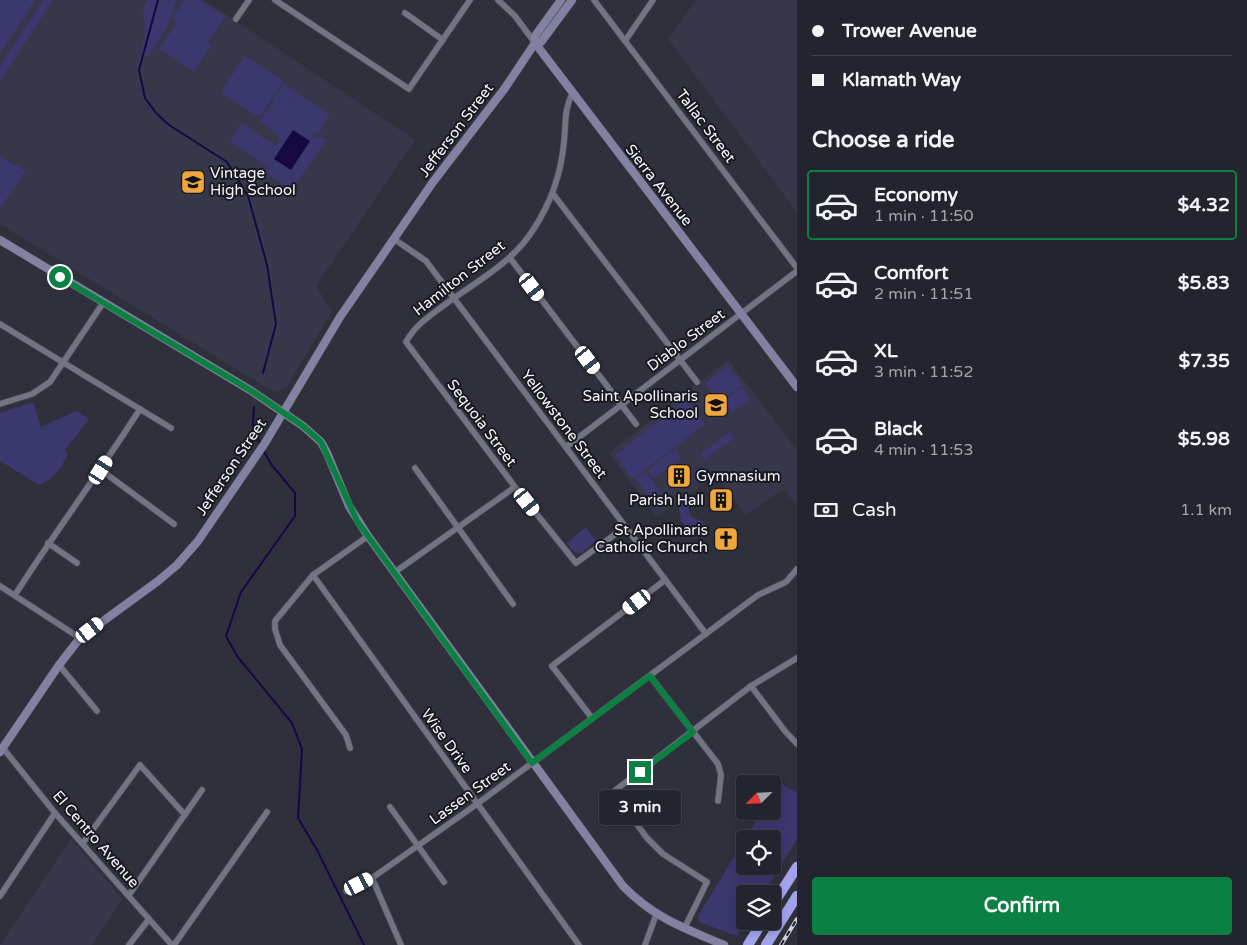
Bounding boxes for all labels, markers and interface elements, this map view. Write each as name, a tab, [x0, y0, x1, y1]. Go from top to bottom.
text: Trower Avenue	[842, 20, 977, 42]
text: Klamath Way	[842, 69, 961, 91]
street label: Jefferson Street	[415, 79, 497, 181]
street label: Tallac Street	[673, 86, 740, 166]
text: Choose a ride	[812, 127, 955, 153]
street label: Sierra Avenue	[621, 141, 697, 229]
place label: Vintage High School	[210, 164, 296, 199]
school or university icon: Vintage High School	[180, 169, 206, 195]
icon: car	[814, 183, 859, 228]
text: Economy	[874, 184, 958, 206]
text: $4.32	[1178, 194, 1230, 216]
text: 1 min · 11:50	[874, 206, 973, 226]
street label: Hamilton Street	[409, 236, 509, 319]
icon: car	[814, 261, 859, 306]
text: Comfort	[874, 262, 948, 284]
route start	[49, 266, 71, 288]
car	[516, 271, 547, 303]
text: $5.83	[1178, 272, 1230, 294]
text: 2 min · 11:51	[874, 284, 973, 304]
street label: Diablo Street	[644, 305, 729, 375]
icon: car	[814, 339, 859, 384]
text: XL	[874, 340, 898, 362]
car	[572, 344, 603, 376]
text: $7.35	[1179, 350, 1230, 372]
text: 3 min · 11:52	[874, 362, 973, 382]
street label: Yellowstone Street	[517, 366, 611, 482]
street label: Sequoia Street	[443, 376, 521, 470]
place label: Saint Apollinaris School	[583, 387, 698, 422]
school or university icon: Saint Apollinaris School	[703, 392, 729, 418]
street label: Jefferson Street	[192, 415, 270, 519]
icon: car	[814, 417, 859, 462]
text: Black	[874, 418, 923, 440]
text: $5.98	[1178, 428, 1230, 450]
text: 4 min · 11:53	[874, 440, 973, 460]
car	[86, 453, 115, 487]
building icon: Gymnasium	[666, 463, 692, 489]
place label: Gymnasium	[696, 467, 781, 485]
car	[511, 486, 542, 518]
building icon: Parish Hall	[708, 487, 734, 513]
place label: Parish Hall	[629, 491, 704, 509]
icon: cash	[812, 496, 840, 524]
text: Cash	[852, 499, 897, 521]
text: 1.1 km	[1180, 500, 1232, 520]
place label: St Apollinaris Catholic Church	[595, 521, 708, 556]
church icon: St Apollinaris Catholic Church	[713, 526, 739, 552]
car	[620, 587, 653, 617]
car	[73, 615, 106, 645]
street label: Wise Drive	[418, 705, 476, 777]
street label: Lassen Street	[426, 757, 514, 828]
route end	[629, 761, 651, 783]
north arrow	[736, 775, 781, 820]
map controls	[736, 775, 781, 930]
street label: El Centro Avenue	[49, 787, 143, 891]
callout: 3 min	[599, 790, 681, 824]
text: 3 min	[619, 797, 661, 817]
button: locate	[736, 830, 781, 875]
car	[342, 871, 375, 897]
button: Confirm	[812, 877, 1232, 935]
button: layers	[736, 885, 781, 930]

